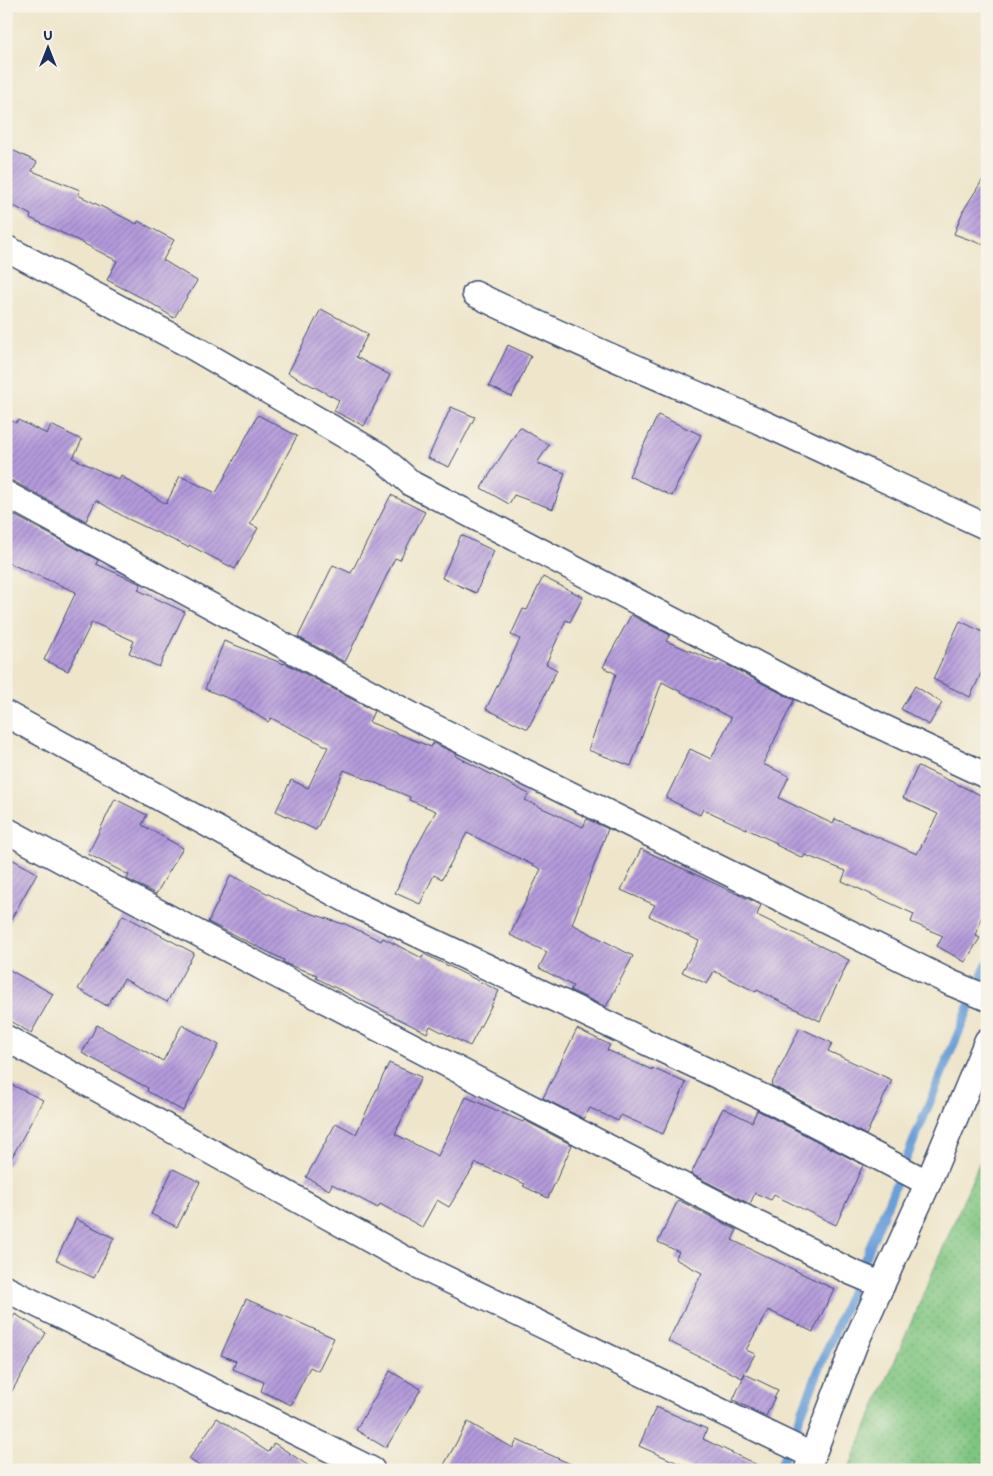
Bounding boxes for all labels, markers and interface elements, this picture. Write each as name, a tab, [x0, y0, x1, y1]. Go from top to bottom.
north arrow	[22, 22, 72, 72]
text: U	[43, 27, 53, 44]

